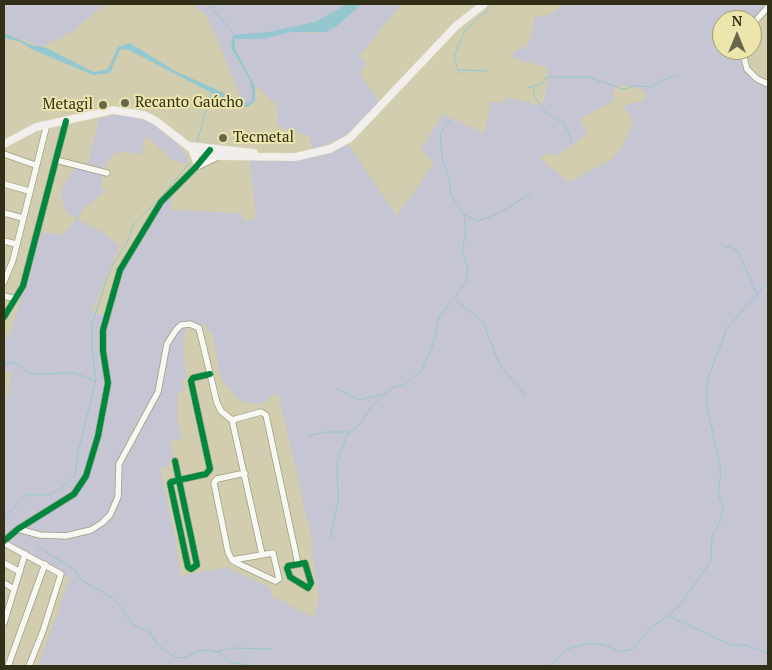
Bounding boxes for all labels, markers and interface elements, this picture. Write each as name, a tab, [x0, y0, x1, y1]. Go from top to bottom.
north arrow	[712, 10, 762, 60]
text: N	[732, 11, 742, 30]
place label: Recanto Gaúcho	[135, 94, 243, 112]
place label: Metagil	[42, 96, 93, 114]
marker: Recanto Gaúcho	[119, 97, 131, 109]
marker: Metagil	[97, 99, 109, 111]
place label: Tecmetal	[233, 129, 294, 147]
marker: Tecmetal	[217, 132, 229, 144]

